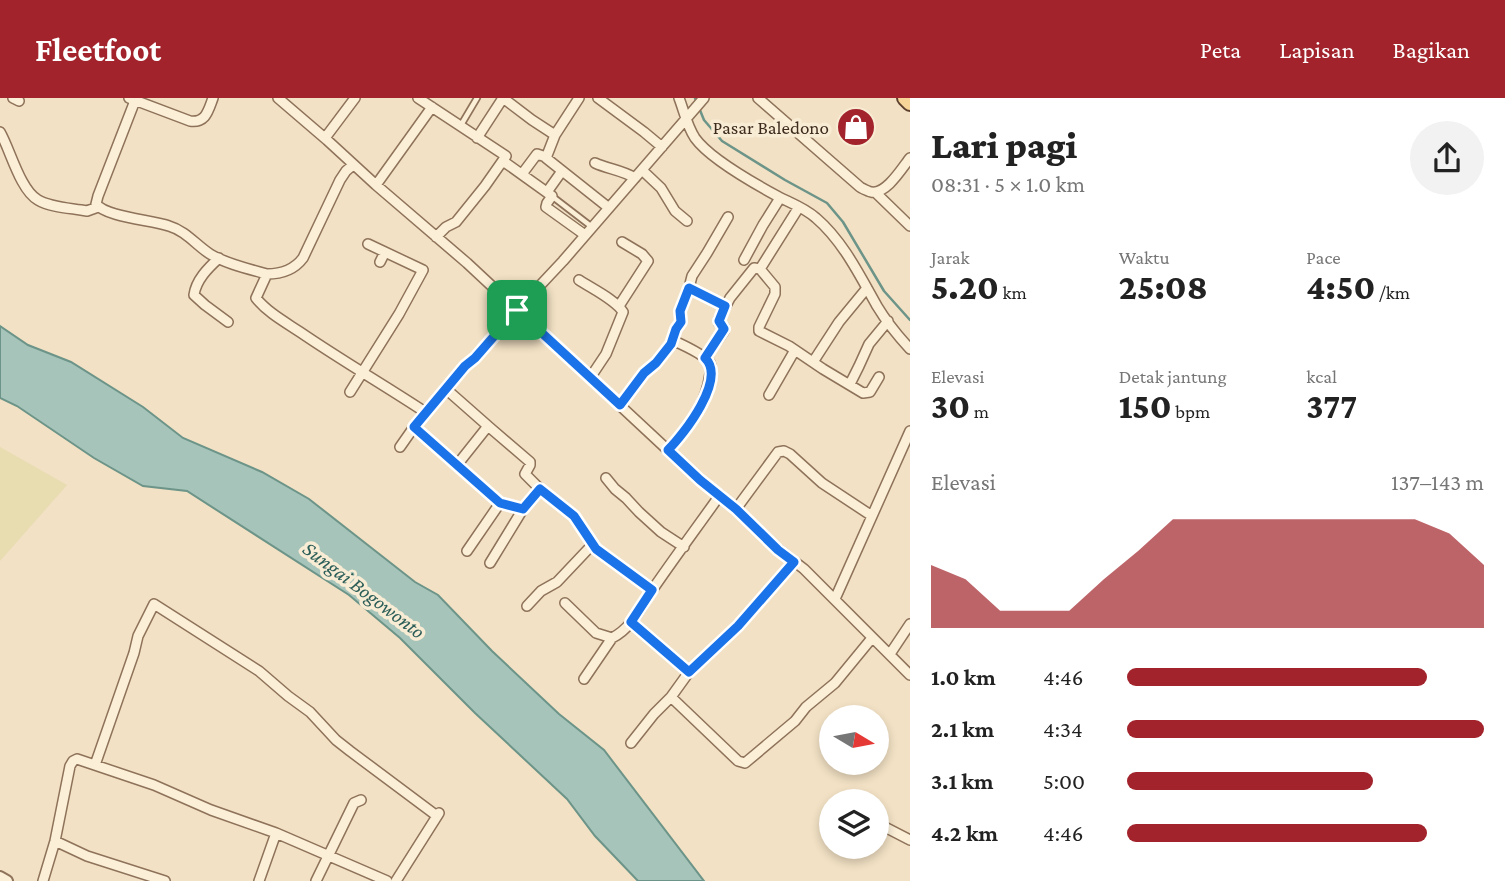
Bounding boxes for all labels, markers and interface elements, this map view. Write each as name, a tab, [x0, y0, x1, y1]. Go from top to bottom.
text: Fleetfoot	[35, 31, 161, 68]
text: Peta	[1200, 36, 1241, 63]
text: Lapisan	[1279, 36, 1355, 63]
text: Bagikan	[1393, 36, 1470, 63]
shop icon: Pasar Baledono	[835, 106, 877, 148]
place label: Pasar Baledono	[713, 117, 829, 138]
button: share	[1410, 121, 1484, 195]
text: Lari pagi	[931, 124, 1077, 166]
text: 08:31 · 5 × 1.0 km	[931, 171, 1085, 197]
text: Jarak	[931, 247, 970, 268]
text: Waktu	[1119, 247, 1169, 268]
text: Pace	[1306, 247, 1341, 268]
text: 5.20	[931, 268, 999, 307]
text: 25:08	[1119, 268, 1208, 307]
text: 4:50	[1306, 268, 1375, 307]
pin	[487, 280, 547, 340]
text: km	[999, 282, 1027, 303]
text: /km	[1375, 282, 1410, 303]
icon: arrive	[498, 291, 536, 329]
text: Elevasi	[931, 366, 984, 387]
text: Detak jantung	[1119, 366, 1227, 387]
text: kcal	[1306, 366, 1337, 387]
text: 30	[931, 387, 970, 426]
text: 150	[1119, 387, 1172, 426]
text: 377	[1306, 387, 1357, 426]
text: m	[970, 401, 989, 422]
text: bpm	[1172, 401, 1210, 422]
text: Elevasi	[931, 469, 996, 495]
text: 137–143 m	[1391, 469, 1484, 495]
water label: Sungai Bogowonto	[298, 536, 430, 644]
text: 1.0 km	[931, 664, 996, 690]
text: 4:46	[1043, 664, 1083, 690]
north arrow	[819, 705, 889, 775]
map controls	[819, 705, 889, 859]
text: 2.1 km	[931, 716, 994, 742]
text: 4:34	[1043, 716, 1083, 742]
text: 3.1 km	[931, 768, 994, 794]
text: 5:00	[1043, 768, 1085, 794]
button: layers	[819, 789, 889, 859]
text: 4.2 km	[931, 820, 998, 846]
text: 4:46	[1043, 820, 1083, 846]

